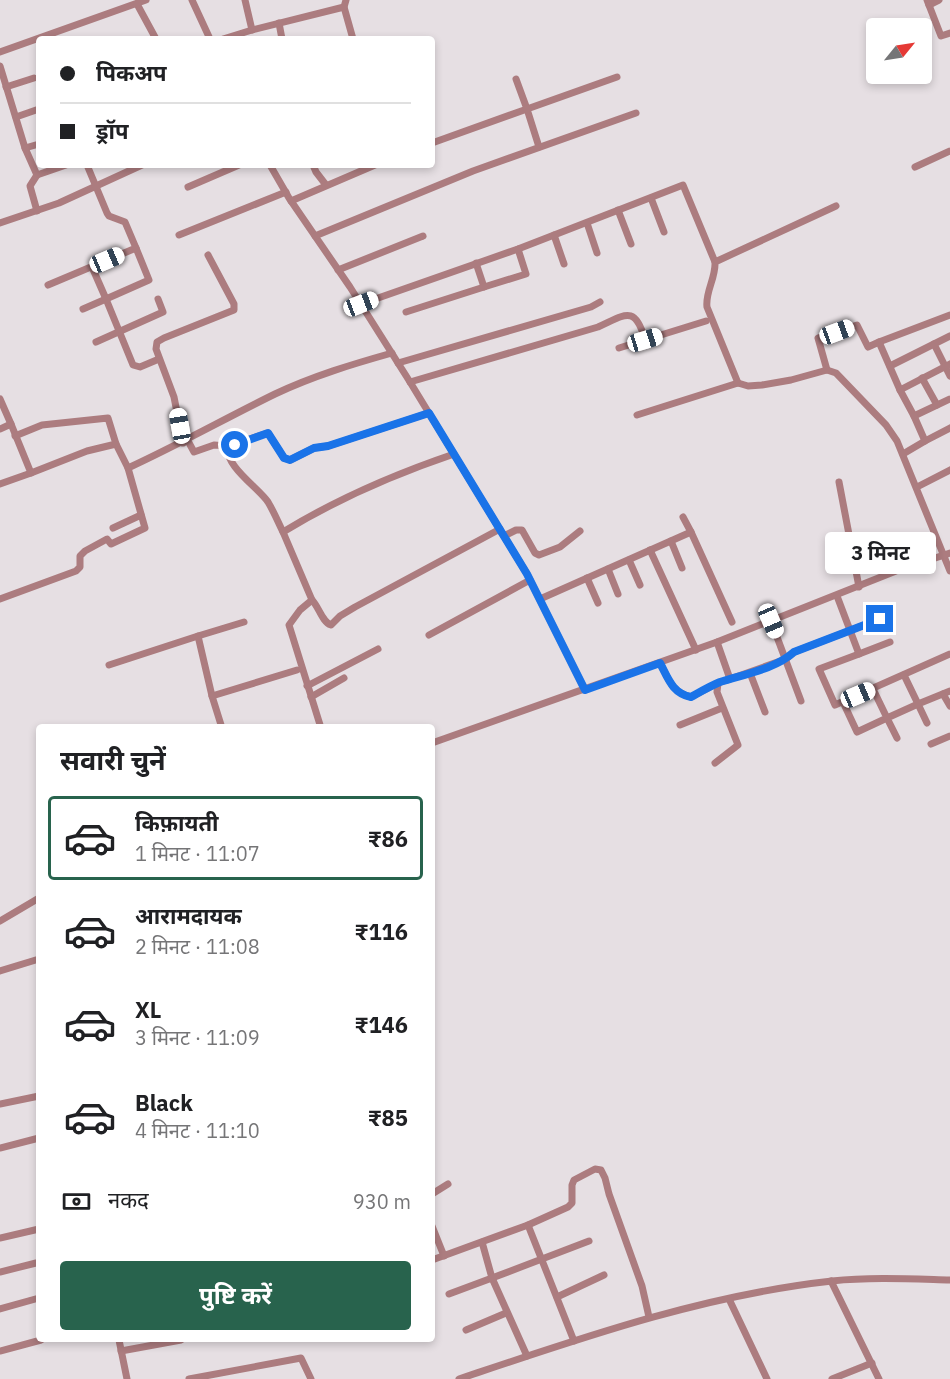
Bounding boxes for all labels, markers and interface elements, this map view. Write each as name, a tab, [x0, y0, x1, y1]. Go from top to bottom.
north arrow	[866, 18, 932, 84]
map controls	[866, 18, 932, 84]
text: पिकअप	[96, 58, 167, 87]
text: ड्रॉप	[96, 116, 129, 145]
car	[87, 245, 127, 275]
car	[341, 289, 381, 319]
car	[817, 317, 857, 347]
car	[625, 326, 665, 354]
car	[168, 407, 192, 445]
route start	[221, 431, 248, 458]
callout: 3 मिनट	[824, 532, 936, 574]
text: 3 मिनट	[851, 539, 910, 566]
car	[756, 601, 786, 641]
route end	[866, 605, 893, 632]
car	[838, 680, 878, 710]
text: सवारी चुनें	[60, 742, 166, 777]
text: किफ़ायती	[135, 808, 219, 837]
icon: car	[63, 811, 117, 865]
text: ₹86	[368, 824, 408, 853]
text: 1 मिनट · 11:07	[135, 840, 260, 867]
text: आरामदायक	[135, 901, 242, 930]
icon: car	[63, 904, 117, 958]
text: ₹116	[355, 917, 408, 946]
text: 2 मिनट · 11:08	[135, 933, 260, 960]
text: XL	[135, 995, 161, 1024]
icon: car	[63, 997, 117, 1051]
text: ₹146	[355, 1010, 408, 1039]
text: 3 मिनट · 11:09	[135, 1024, 260, 1051]
text: Black	[135, 1088, 193, 1117]
icon: car	[63, 1090, 117, 1144]
text: ₹85	[368, 1103, 408, 1132]
text: 4 मिनट · 11:10	[135, 1117, 260, 1144]
icon: cash	[60, 1185, 93, 1218]
text: नकद	[108, 1185, 149, 1214]
text: 930 m	[353, 1188, 411, 1215]
button: पुष्टि करें	[60, 1261, 411, 1330]

